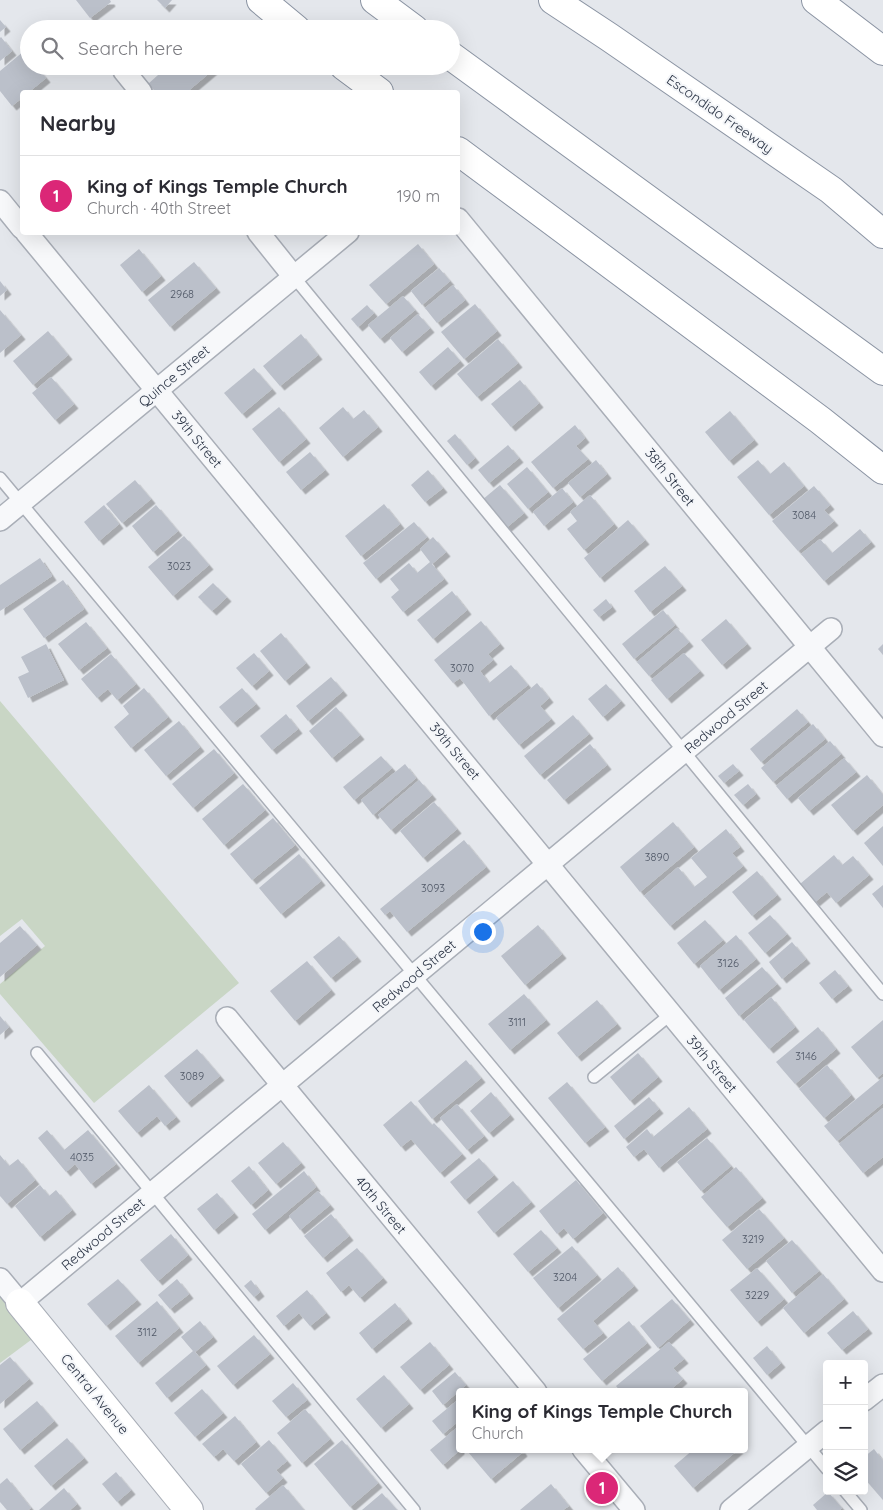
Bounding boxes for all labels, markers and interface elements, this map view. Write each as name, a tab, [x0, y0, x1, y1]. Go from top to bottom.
search box	[20, 20, 460, 75]
icon: search	[38, 34, 66, 62]
text: Search here	[78, 36, 183, 60]
street label: Escondido Freeway	[663, 70, 777, 158]
text: Nearby	[40, 110, 116, 136]
text: King of Kings Temple Church	[87, 174, 348, 198]
text: 1	[53, 186, 59, 206]
text: 190 m	[397, 186, 440, 206]
text: Church · 40th Street	[87, 198, 231, 218]
house number: 2968	[170, 287, 194, 301]
street label: Quince Street	[135, 341, 213, 411]
street label: 39th Street	[168, 406, 227, 472]
street label: 38th Street	[641, 444, 699, 510]
house number: 3084	[792, 508, 816, 522]
house number: 3023	[167, 559, 191, 573]
house number: 3070	[450, 661, 474, 675]
street label: Redwood Street	[680, 677, 772, 757]
street label: 39th Street	[426, 718, 485, 784]
house number: 3890	[645, 850, 669, 864]
house number: 3093	[421, 881, 445, 895]
your location	[470, 919, 496, 945]
street label: Redwood Street	[368, 936, 460, 1016]
house number: 3126	[717, 956, 739, 970]
house number: 3111	[508, 1015, 526, 1029]
street label: 39th Street	[683, 1031, 742, 1097]
house number: 3146	[795, 1049, 817, 1063]
house number: 3089	[180, 1069, 204, 1083]
house number: 4035	[70, 1150, 94, 1164]
street label: 40th Street	[351, 1172, 411, 1238]
street label: Redwood Street	[57, 1194, 149, 1274]
house number: 3219	[742, 1232, 764, 1246]
house number: 3204	[553, 1270, 577, 1284]
house number: 3229	[745, 1288, 769, 1302]
house number: 3112	[137, 1325, 157, 1339]
street label: Central Avenue	[57, 1350, 133, 1438]
map controls	[823, 1360, 868, 1495]
button: +	[823, 1360, 868, 1405]
popup	[456, 1388, 748, 1453]
text: King of Kings Temple Church	[472, 1399, 732, 1423]
button: −	[823, 1405, 868, 1450]
text: Church	[472, 1423, 524, 1443]
button: layers	[823, 1450, 868, 1495]
pin: 1	[586, 1469, 618, 1507]

